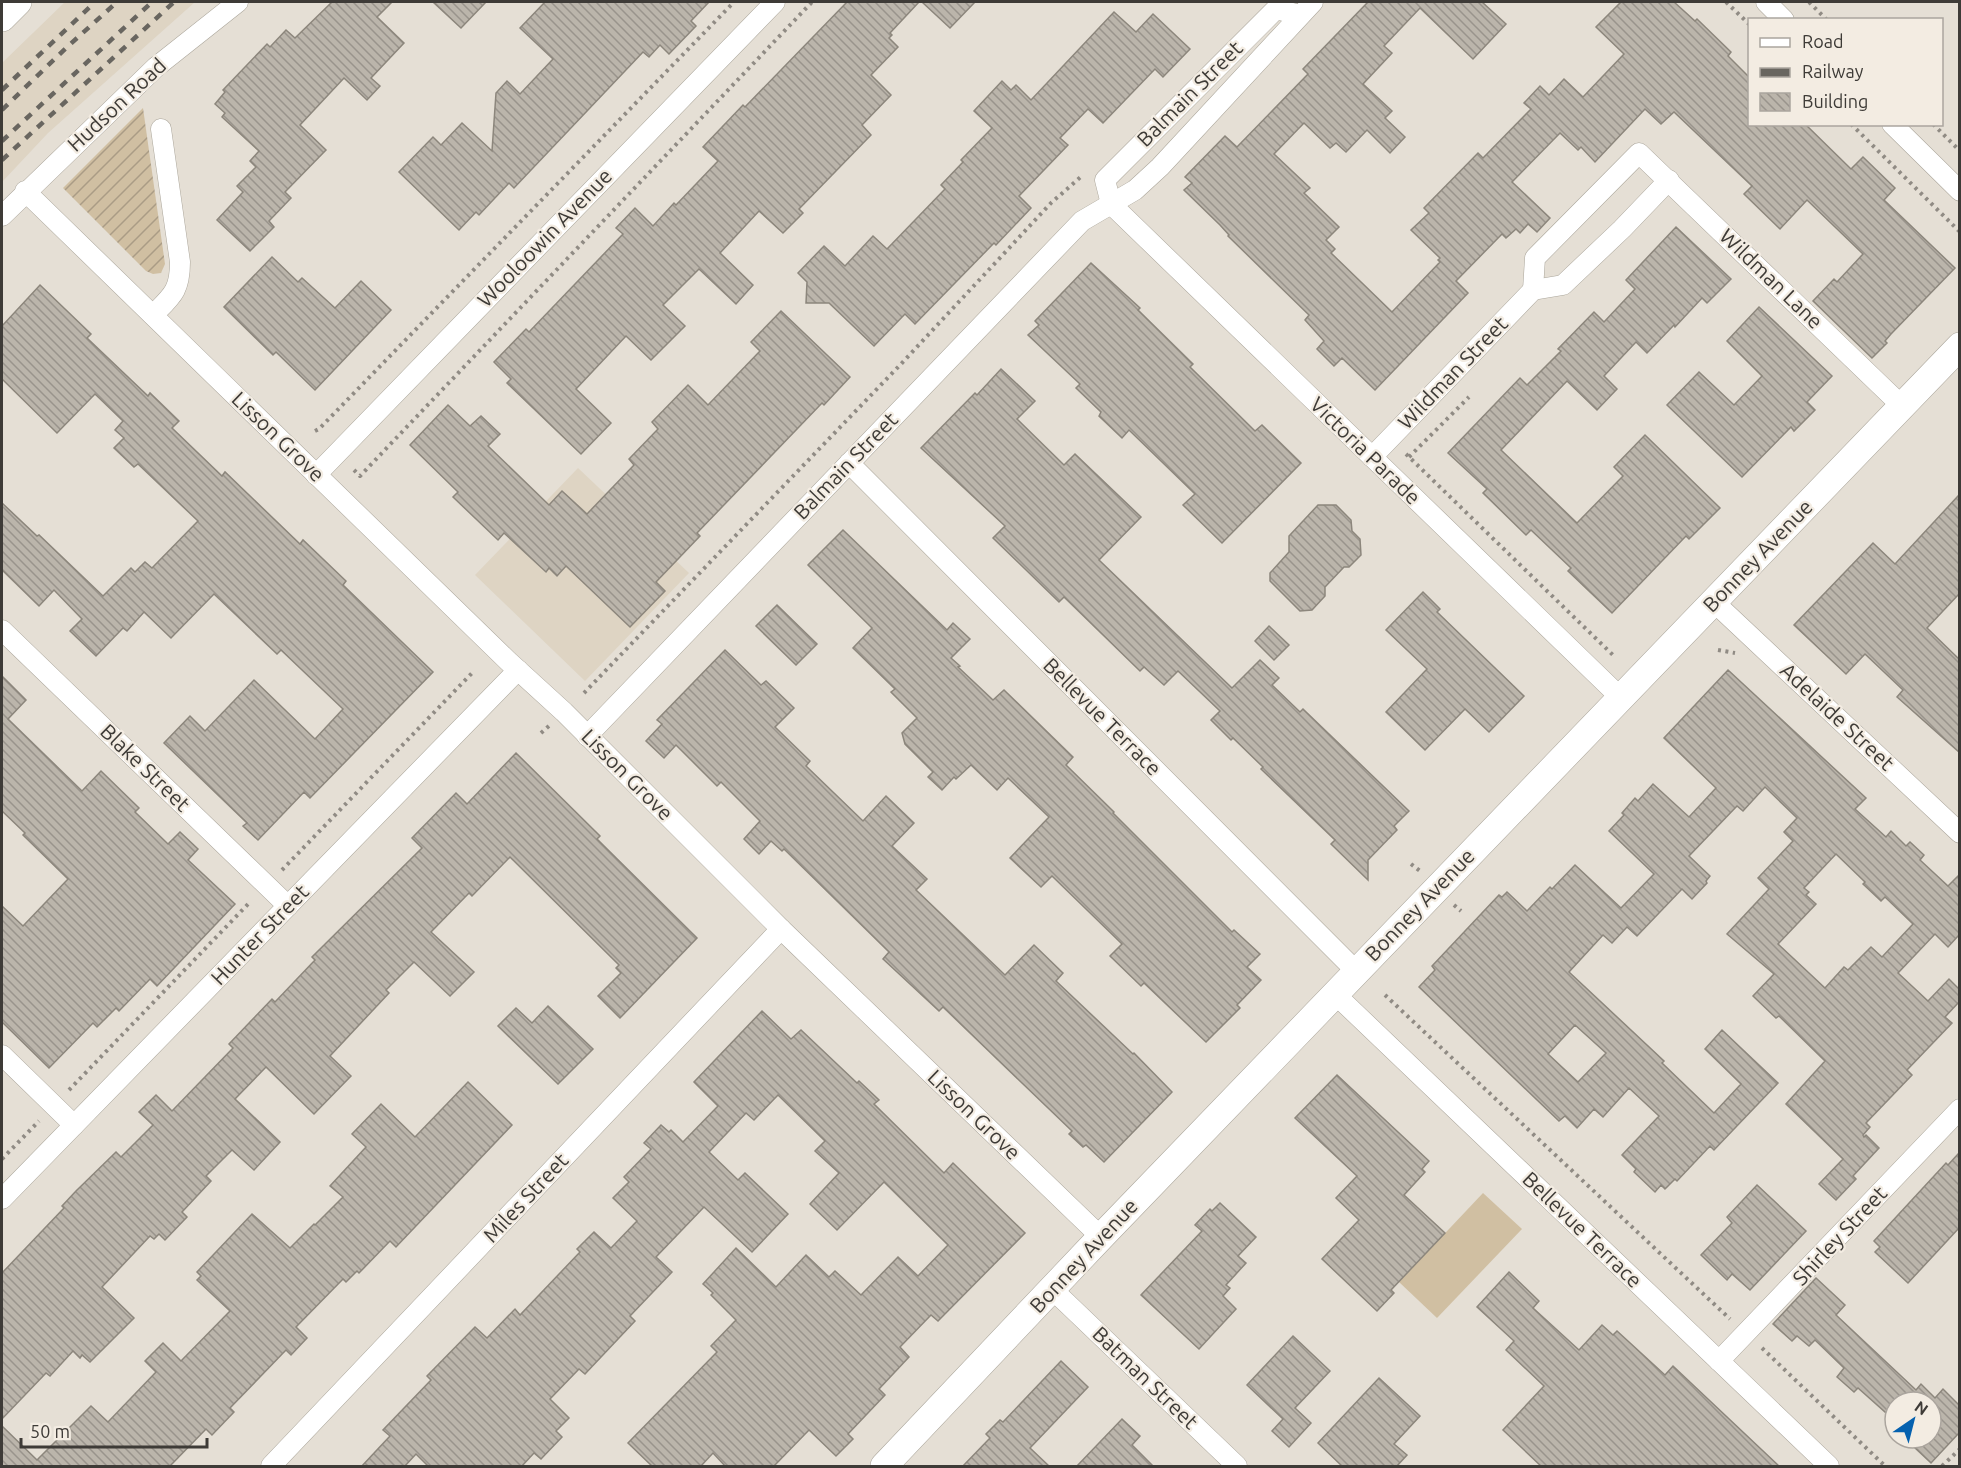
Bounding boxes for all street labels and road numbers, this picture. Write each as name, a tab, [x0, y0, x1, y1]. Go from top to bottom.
street label: Balmain Street	[1132, 36, 1247, 151]
street label: Hudson Road	[62, 53, 170, 156]
street label: Wooloowin Avenue	[472, 163, 616, 311]
street label: Wildman Lane	[1715, 223, 1828, 333]
street label: Wildman Street	[1393, 311, 1512, 434]
street label: Lisson Grove	[228, 386, 330, 486]
street label: Victoria Parade	[1306, 392, 1426, 509]
street label: Balmain Street	[788, 407, 902, 524]
street label: Bonney Avenue	[1698, 494, 1817, 616]
street label: Bellevue Terrace	[1039, 653, 1166, 780]
street label: Adelaide Street	[1776, 658, 1899, 775]
street label: Blake Street	[96, 719, 195, 816]
street label: Lisson Grove	[577, 724, 678, 825]
street label: Bonney Avenue	[1360, 843, 1479, 965]
street label: Hunter Street	[206, 879, 313, 989]
street label: Lisson Grove	[924, 1064, 1026, 1164]
street label: Miles Street	[478, 1148, 573, 1247]
street label: Bellevue Terrace	[1518, 1166, 1647, 1292]
street label: Shirley Street	[1787, 1181, 1891, 1290]
street label: Bonney Avenue	[1024, 1193, 1142, 1317]
street label: Batman Street	[1088, 1321, 1203, 1433]

